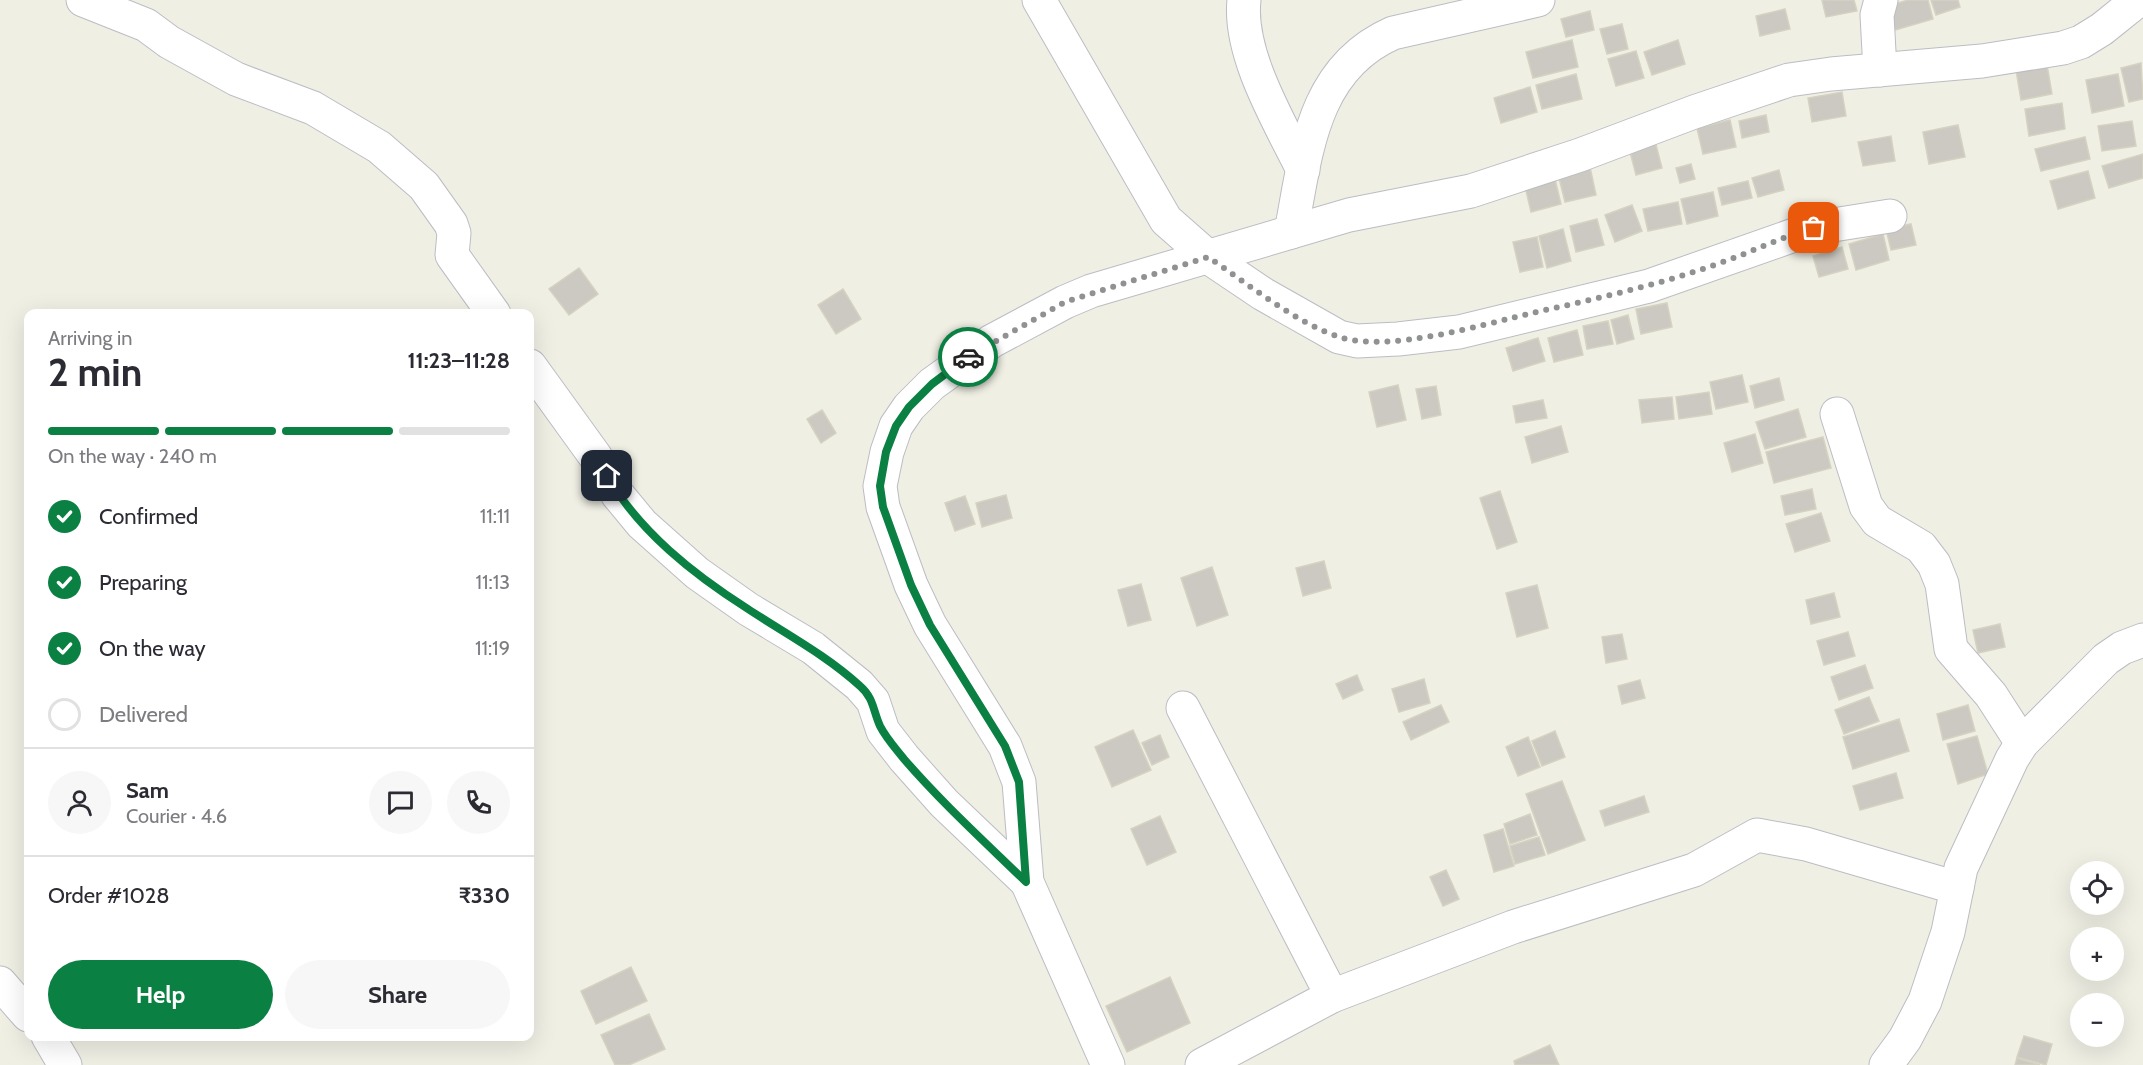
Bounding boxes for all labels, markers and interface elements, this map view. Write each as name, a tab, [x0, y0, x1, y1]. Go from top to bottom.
pin	[1788, 202, 1839, 253]
icon: bag	[1797, 211, 1830, 244]
text: Arriving in	[48, 326, 132, 350]
courier	[938, 327, 998, 387]
icon: car	[952, 341, 985, 374]
text: 11:23–11:28	[407, 347, 510, 374]
text: 2 min	[48, 348, 142, 396]
text: On the way · 240 m	[48, 444, 217, 468]
pin	[581, 450, 632, 501]
icon: home	[590, 459, 623, 492]
icon: check	[48, 500, 81, 533]
text: Confirmed	[99, 503, 198, 530]
text: 11:11	[480, 504, 510, 528]
icon: check	[48, 566, 81, 599]
text: Preparing	[99, 569, 187, 596]
text: 11:13	[475, 570, 510, 594]
icon: check	[48, 632, 81, 665]
text: On the way	[99, 635, 206, 662]
text: 11:19	[475, 636, 510, 660]
text: Delivered	[99, 701, 188, 728]
button: person	[48, 771, 111, 834]
button: chat	[369, 771, 432, 834]
button: phone	[447, 771, 510, 834]
text: Sam	[126, 777, 169, 804]
text: Courier · 4.6	[126, 804, 227, 828]
map controls	[2070, 861, 2124, 1047]
button: locate	[2070, 861, 2124, 915]
text: Order #1028	[48, 882, 170, 909]
text: ₹330	[459, 882, 510, 909]
button: +	[2070, 927, 2124, 981]
button: Help	[48, 960, 273, 1029]
button: Share	[285, 960, 510, 1029]
button: −	[2070, 993, 2124, 1047]

